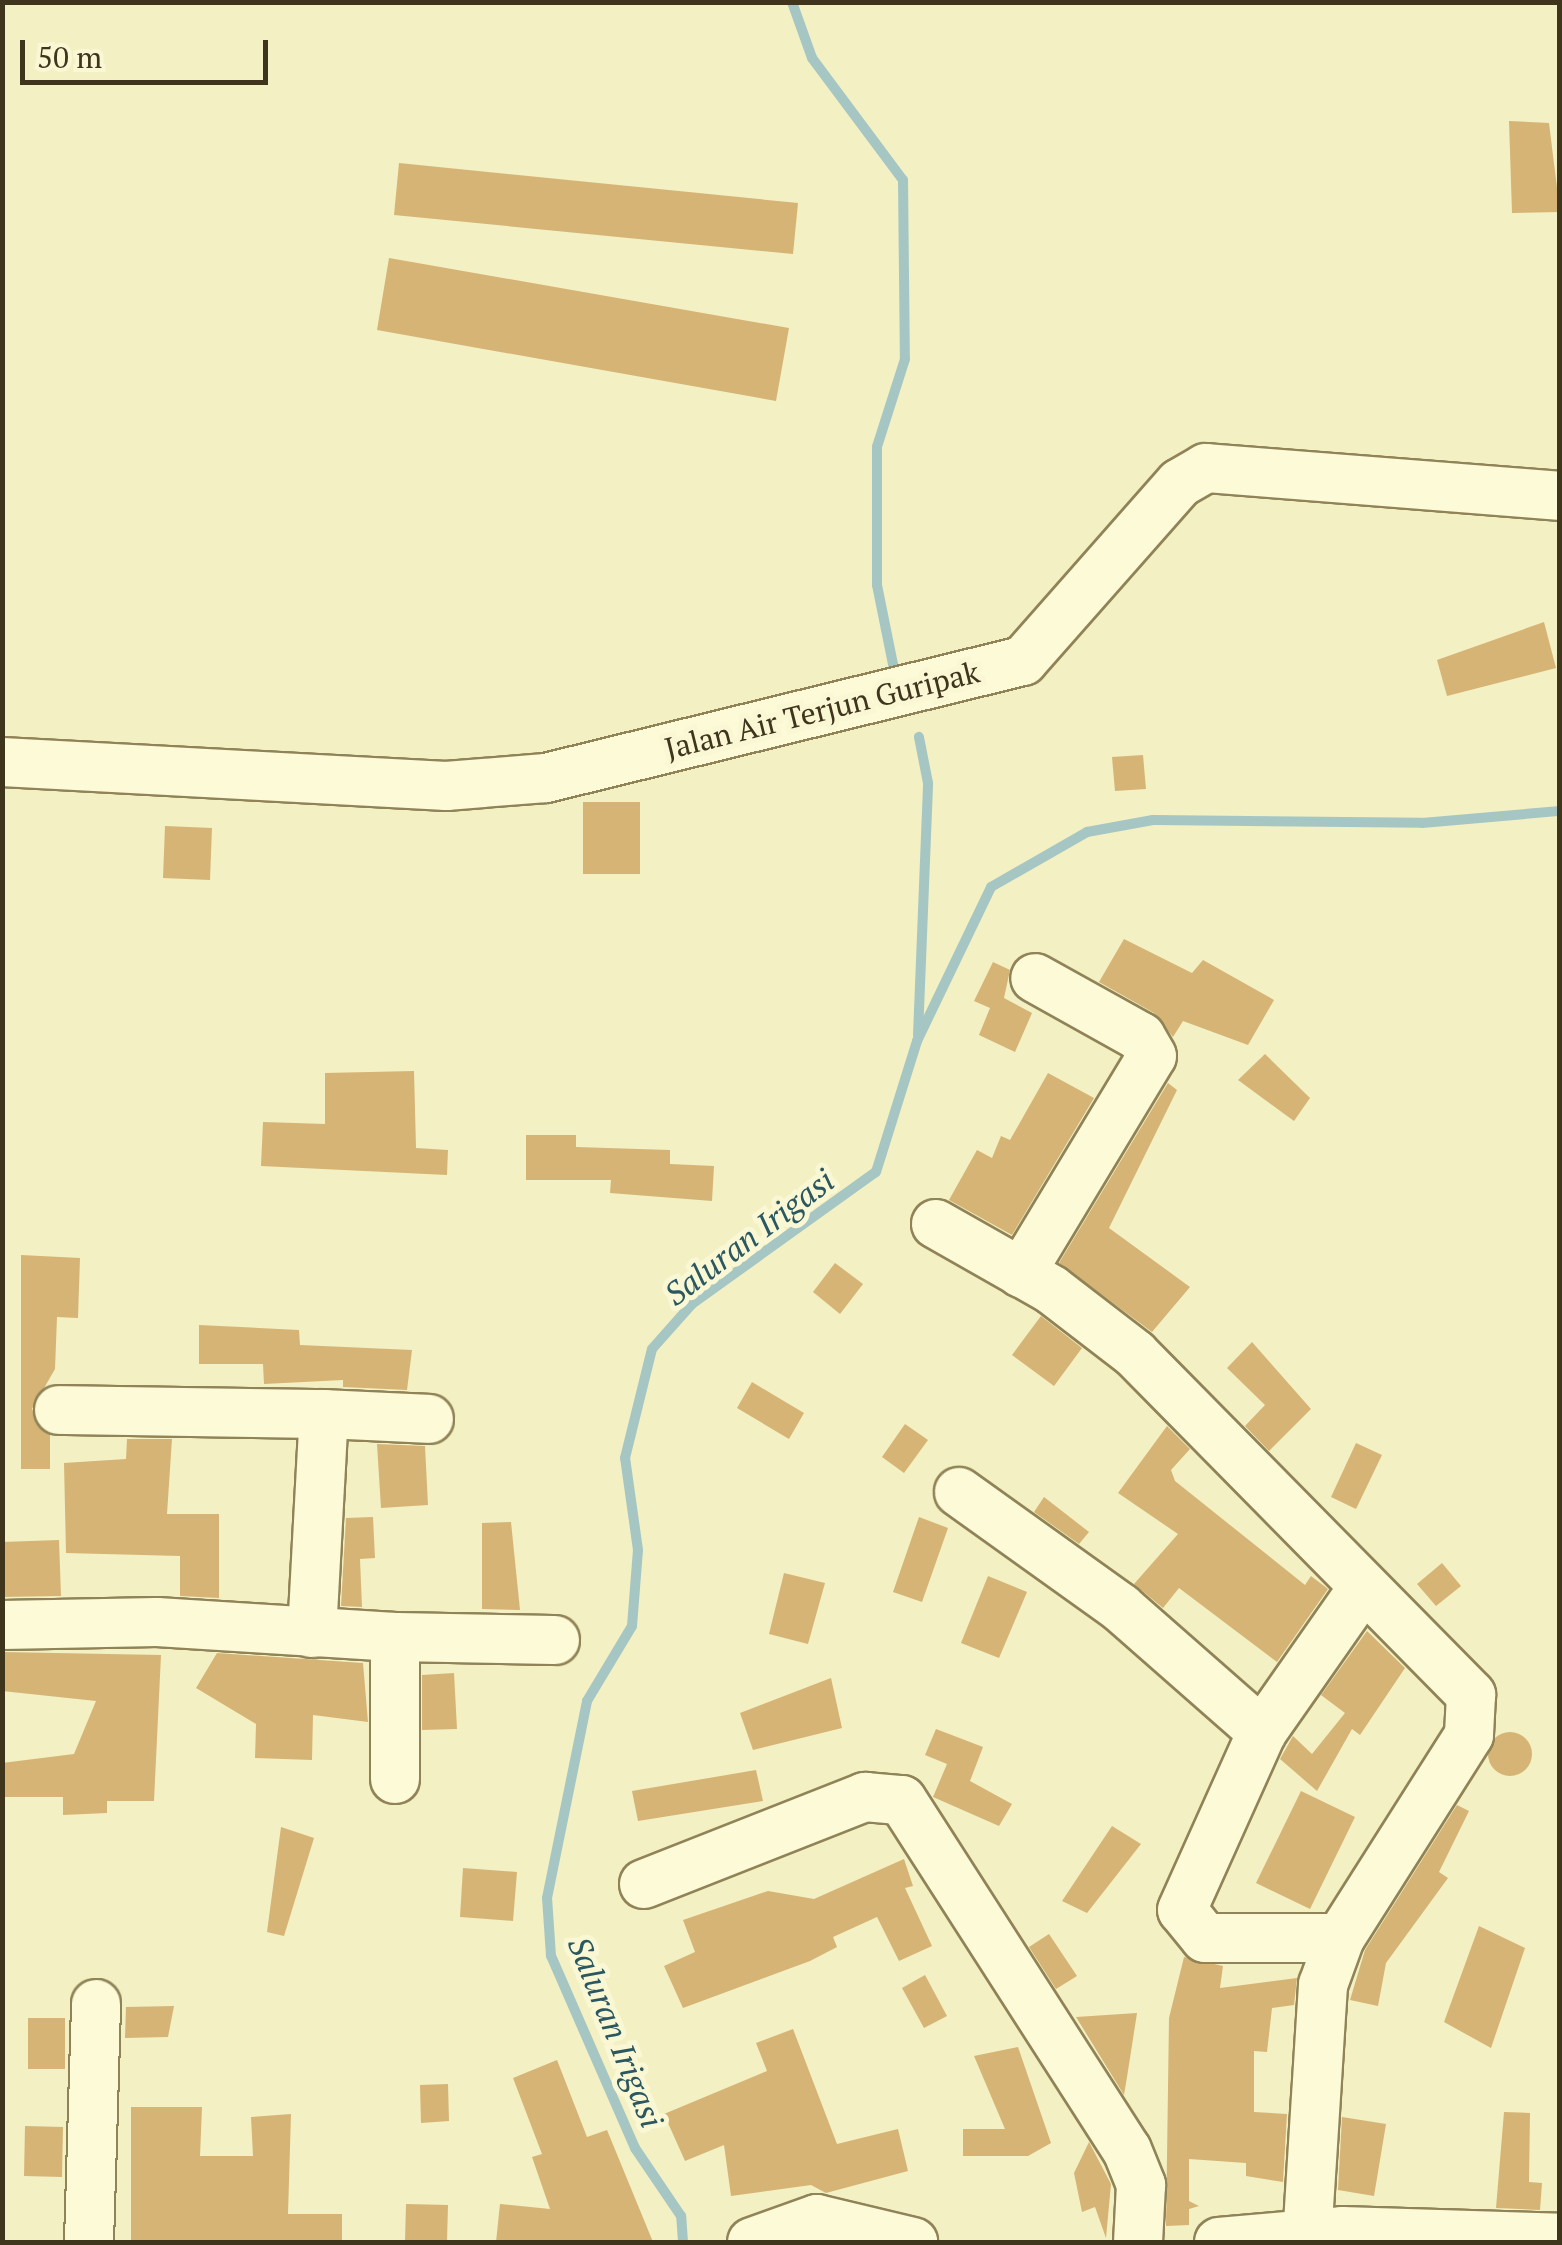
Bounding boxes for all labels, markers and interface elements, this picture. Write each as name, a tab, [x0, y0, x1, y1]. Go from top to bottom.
scale bar	[25, 20, 272, 82]
text: 50 m	[37, 37, 102, 77]
street label: Jalan Air Terjun Guripak	[661, 653, 983, 767]
water label: Saluran Irigasi	[657, 1161, 841, 1313]
water label: Saluran Irigasi	[560, 1931, 672, 2133]

